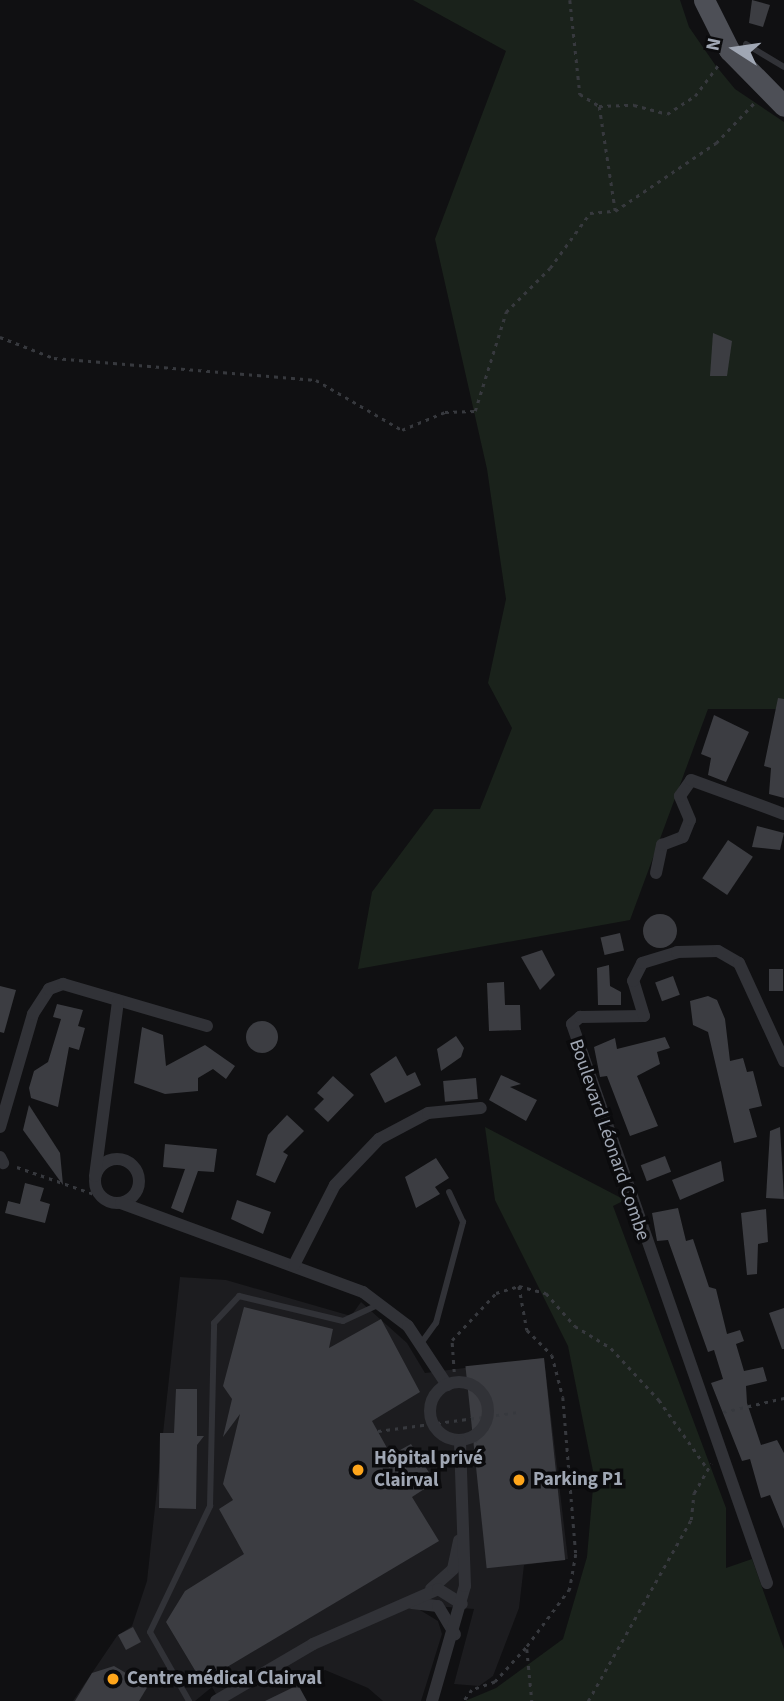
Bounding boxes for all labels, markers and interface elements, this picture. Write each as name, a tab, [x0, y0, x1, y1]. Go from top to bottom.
north arrow	[700, 14, 770, 84]
text: N	[699, 36, 728, 54]
street label: Boulevard Léonard Combe	[564, 1036, 654, 1244]
place label: Hôpital privé Clairval	[374, 1448, 483, 1492]
marker: Hôpital privé Clairval	[348, 1460, 368, 1480]
place label: Parking P1	[533, 1469, 623, 1491]
marker: Parking P1	[511, 1472, 527, 1488]
place label: Centre médical Clairval	[127, 1668, 322, 1690]
marker: Centre médical Clairval	[105, 1671, 121, 1687]

